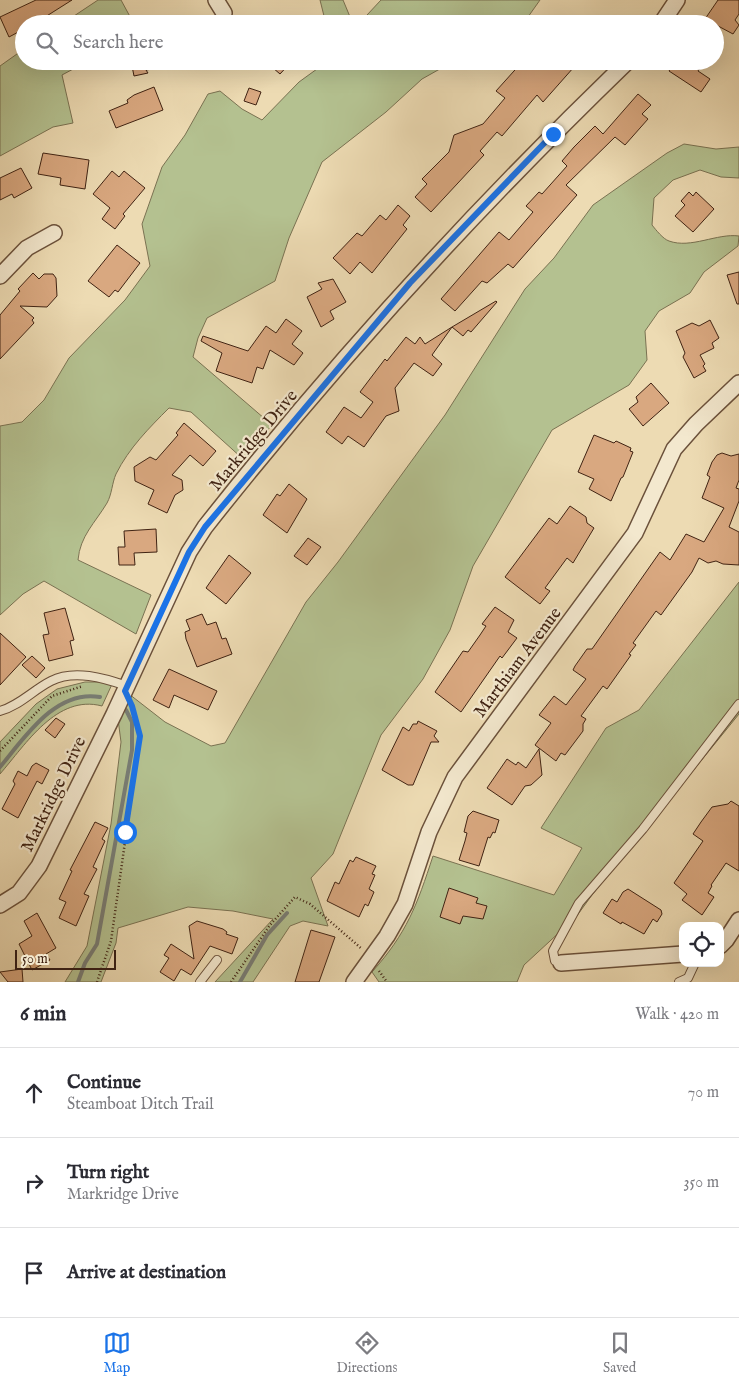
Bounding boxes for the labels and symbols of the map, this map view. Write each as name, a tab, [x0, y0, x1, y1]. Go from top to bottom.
route end	[542, 123, 565, 146]
street label: Markridge Drive	[205, 385, 303, 497]
street label: Marthiam Avenue	[469, 603, 567, 723]
street label: Markridge Drive	[16, 733, 92, 856]
route start	[114, 821, 137, 844]
scale bar	[15, 947, 116, 970]

